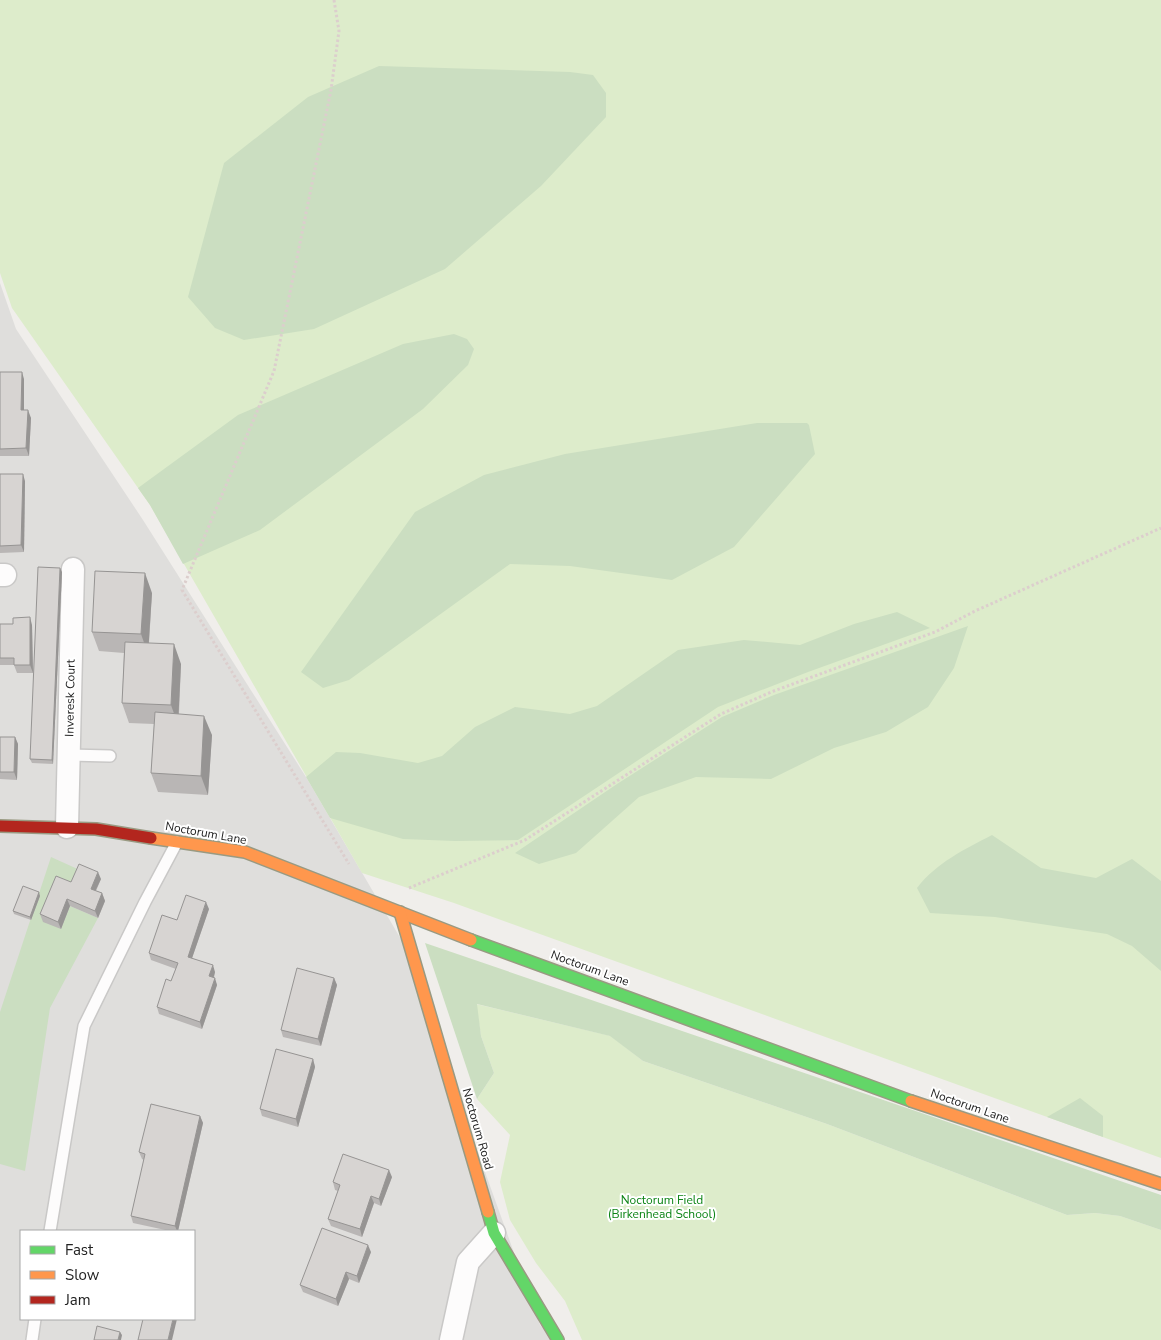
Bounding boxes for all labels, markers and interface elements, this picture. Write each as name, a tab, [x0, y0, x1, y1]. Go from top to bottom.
street label: Inveresk Court	[61, 658, 79, 737]
street label: Noctorum Lane	[164, 818, 248, 848]
street label: Noctorum Lane	[549, 946, 631, 990]
street label: Noctorum Lane	[928, 1085, 1012, 1127]
street label: Noctorum Road	[459, 1086, 497, 1172]
park label: Noctorum Field (Birkenhead School)	[608, 1192, 716, 1222]
legend	[20, 1230, 195, 1320]
text: Fast	[65, 1240, 94, 1260]
text: Slow	[65, 1265, 100, 1285]
text: Jam	[64, 1290, 91, 1310]

